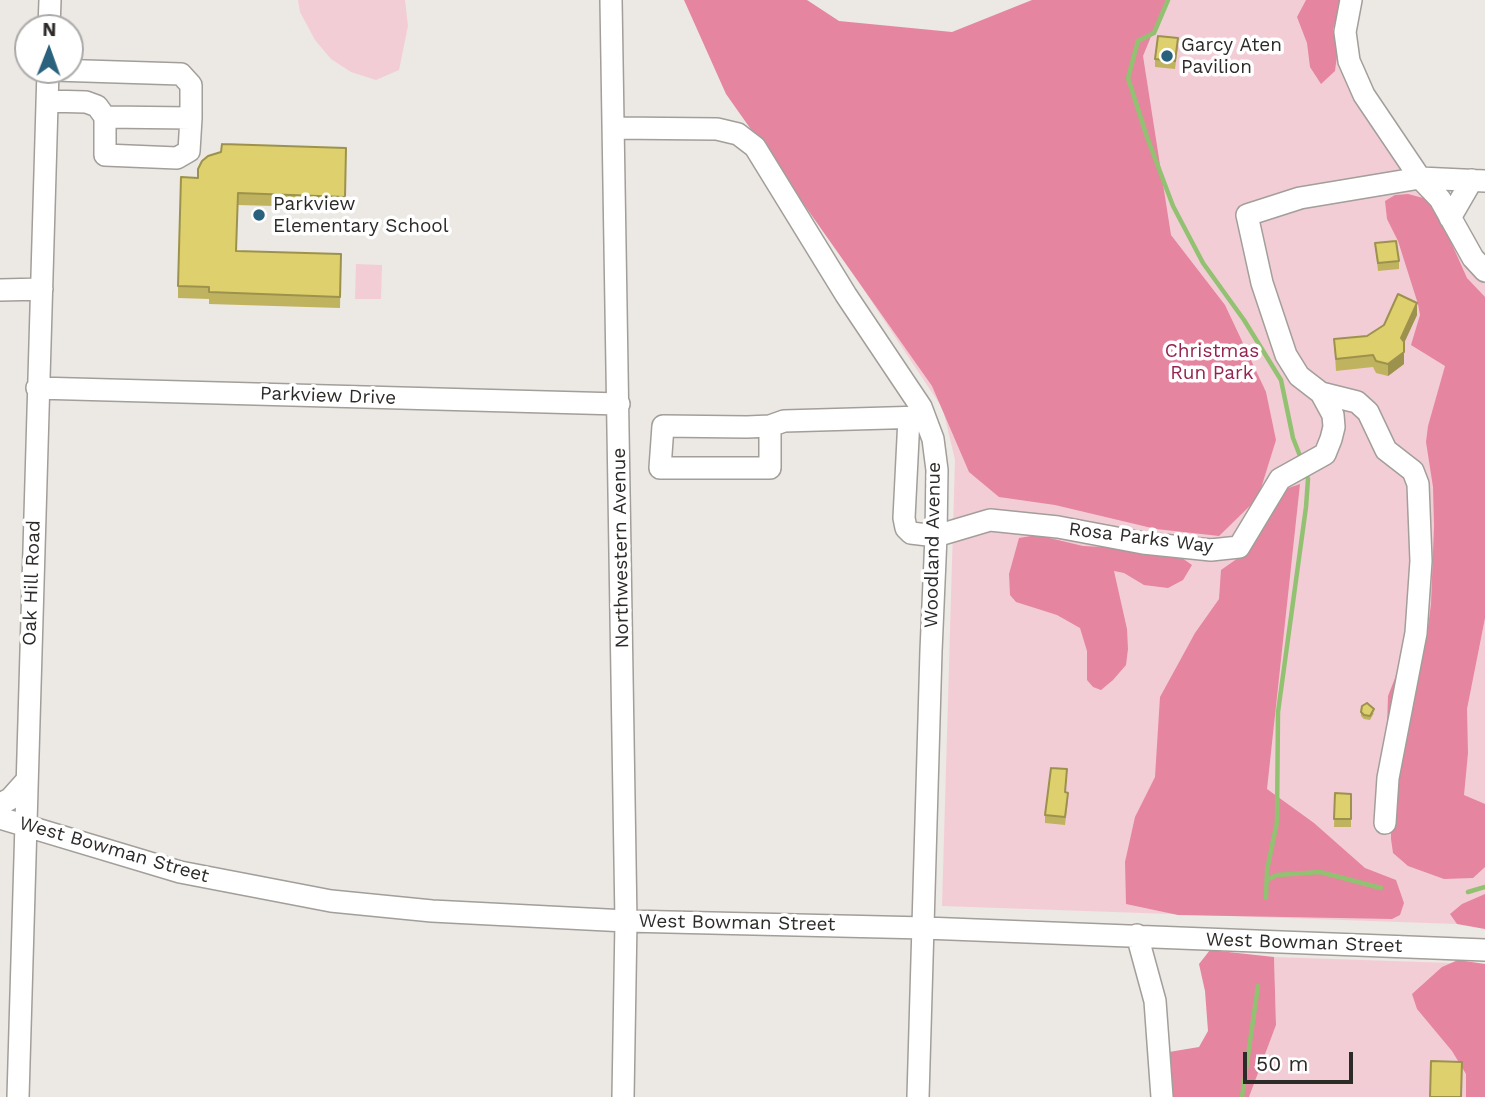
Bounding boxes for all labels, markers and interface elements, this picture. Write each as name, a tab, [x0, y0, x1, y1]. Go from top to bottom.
north arrow	[14, 14, 84, 84]
text: N	[42, 18, 57, 41]
place label: Garcy Aten Pavilion	[1181, 34, 1282, 78]
marker: Garcy Aten Pavilion	[1159, 48, 1175, 64]
place label: Parkview Elementary School	[273, 193, 449, 237]
marker: Parkview Elementary School	[251, 207, 267, 223]
park label: Christmas Run Park	[1165, 340, 1259, 384]
street label: Parkview Drive	[260, 382, 396, 410]
street label: Northwestern Avenue	[608, 448, 634, 648]
street label: Woodland Avenue	[920, 462, 946, 628]
street label: Rosa Parks Way	[1067, 518, 1215, 558]
street label: Oak Hill Road	[18, 520, 46, 646]
street label: West Bowman Street	[16, 812, 212, 888]
street label: West Bowman Street	[638, 910, 836, 936]
street label: West Bowman Street	[1205, 928, 1403, 958]
scale bar	[1247, 1038, 1357, 1082]
text: 50 m	[1256, 1051, 1308, 1076]

